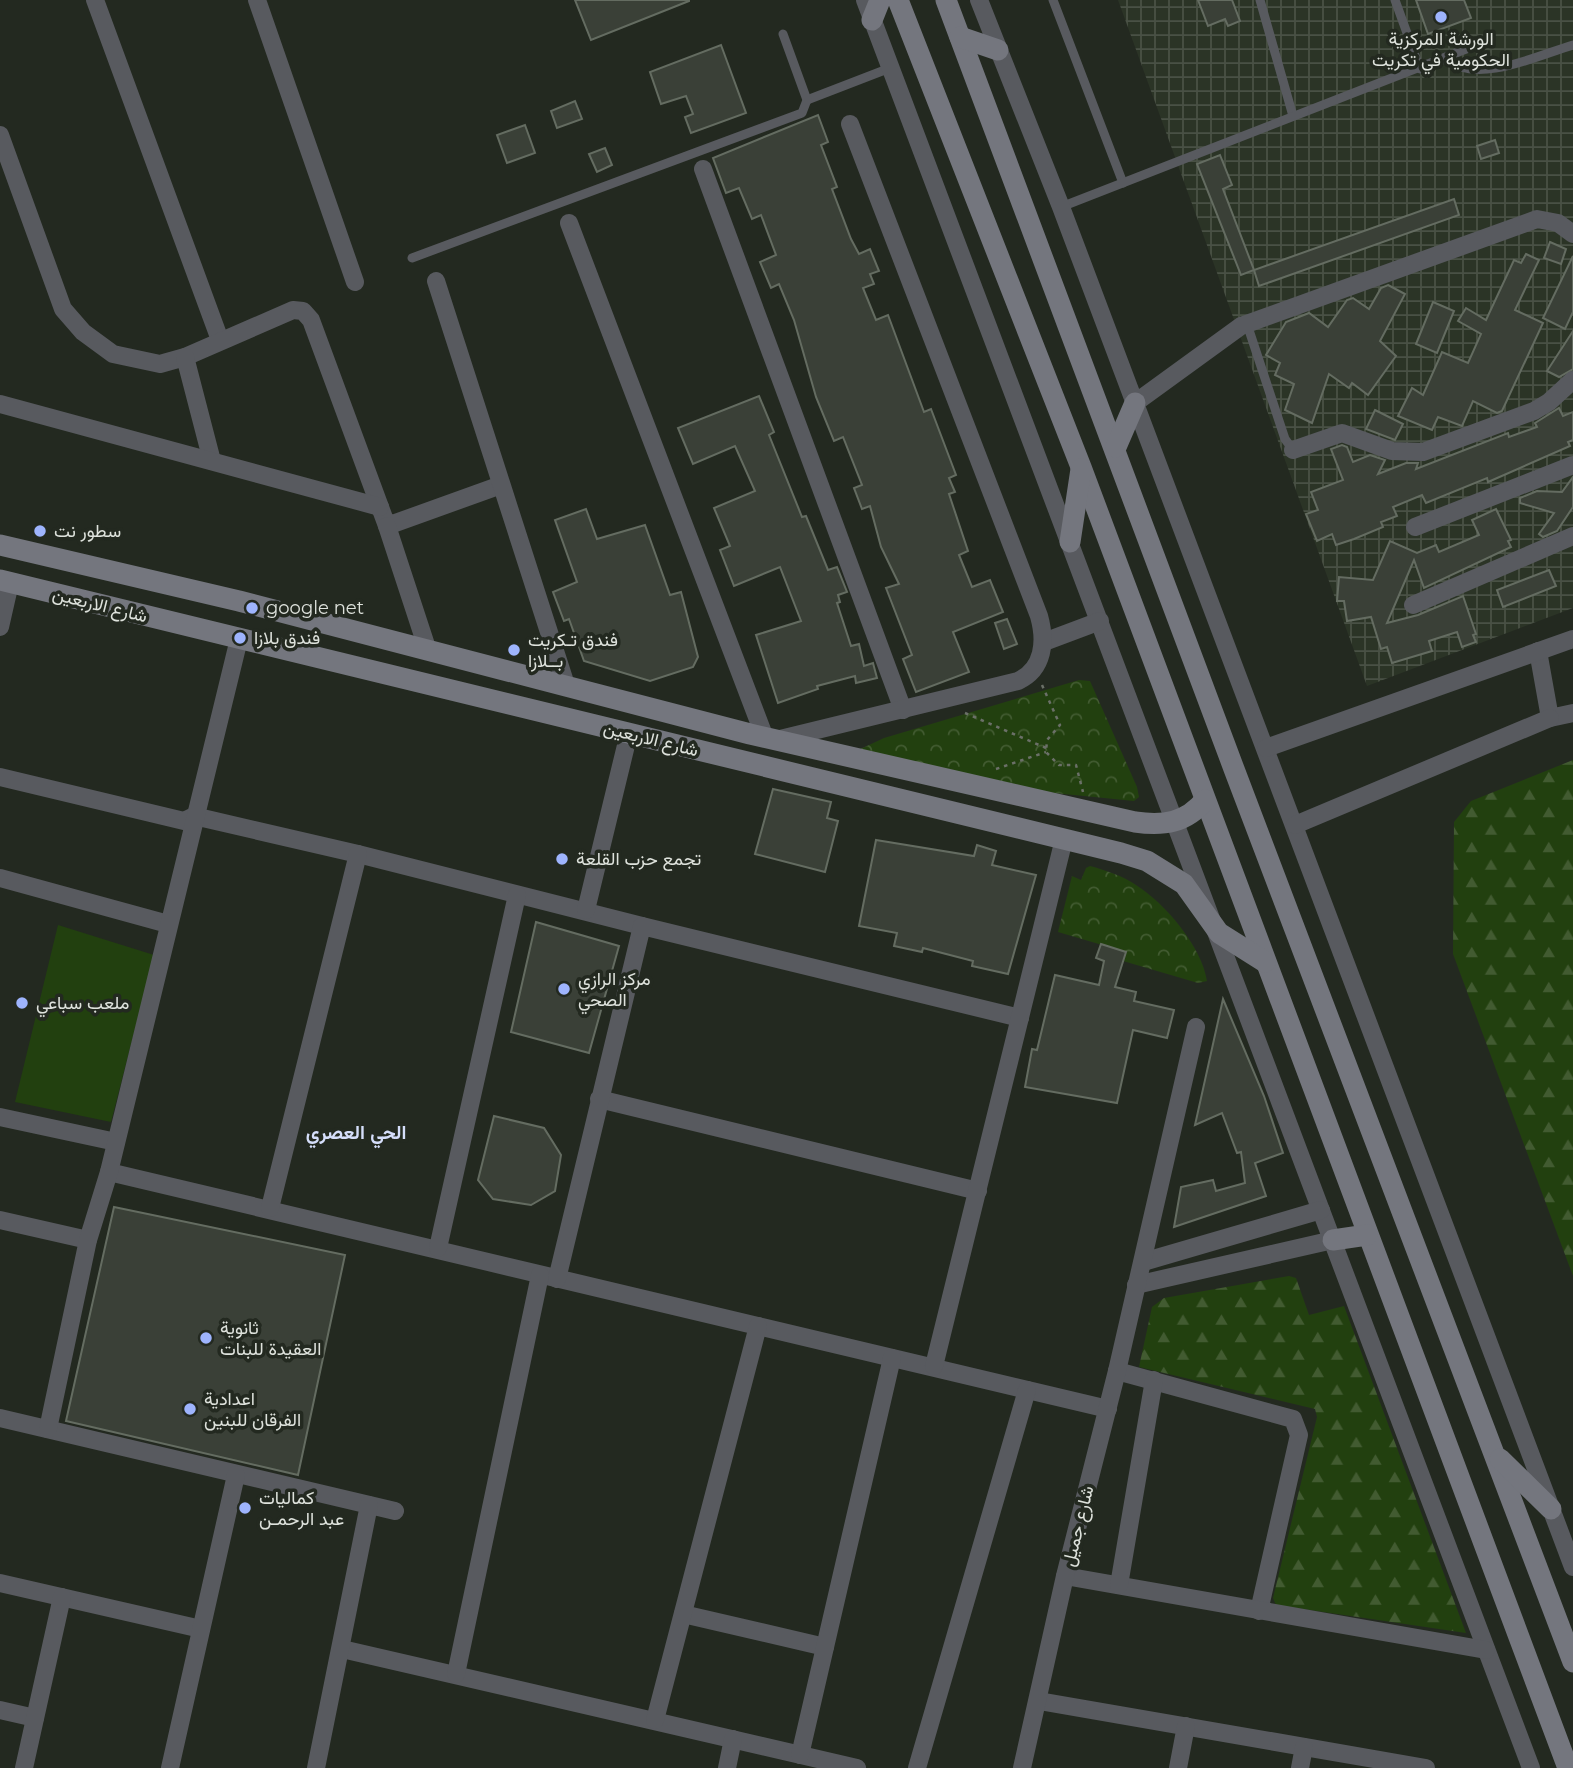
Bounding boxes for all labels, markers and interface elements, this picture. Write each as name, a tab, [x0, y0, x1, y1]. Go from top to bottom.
marker: الورشة المركزية الحكومية في تكريت	[1433, 9, 1449, 25]
place label: الورشة المركزية الحكومية في تكريت	[1372, 28, 1510, 75]
place label: سطور نت	[54, 520, 121, 542]
marker: سطور نت	[32, 523, 48, 539]
street label: شارع الاربعين	[50, 583, 150, 628]
place label: google net	[266, 597, 364, 619]
marker: google net	[244, 600, 260, 616]
place label: فندق بلازا	[254, 627, 320, 649]
place label: فندق تـكريت بــلازا	[528, 629, 618, 672]
marker: فندق بلازا	[232, 630, 248, 646]
marker: فندق تـكريت بــلازا	[506, 642, 522, 658]
street label: شارع الاربعين	[601, 717, 701, 762]
place label: تجمع حزب القلعة	[576, 848, 701, 871]
marker: تجمع حزب القلعة	[554, 851, 570, 867]
place label: مركز الرازي الصحي	[578, 968, 651, 1015]
marker: مركز الرازي الصحي	[556, 981, 572, 997]
place label: ملعب سباعي	[36, 992, 129, 1018]
marker: ملعب سباعي	[14, 995, 30, 1011]
district label: الحي العصري	[306, 1121, 406, 1149]
place label: ثانوية العقيدة للبنات	[220, 1317, 321, 1360]
marker: ثانوية العقيدة للبنات	[198, 1330, 214, 1346]
place label: اعدادية الفرقان للبنين	[204, 1388, 301, 1431]
marker: اعدادية الفرقان للبنين	[182, 1401, 198, 1417]
street label: شارع جميل	[1057, 1483, 1100, 1569]
place label: كماليات عبد الرحمـن	[259, 1487, 344, 1530]
marker: كماليات عبد الرحمـن	[237, 1500, 253, 1516]

